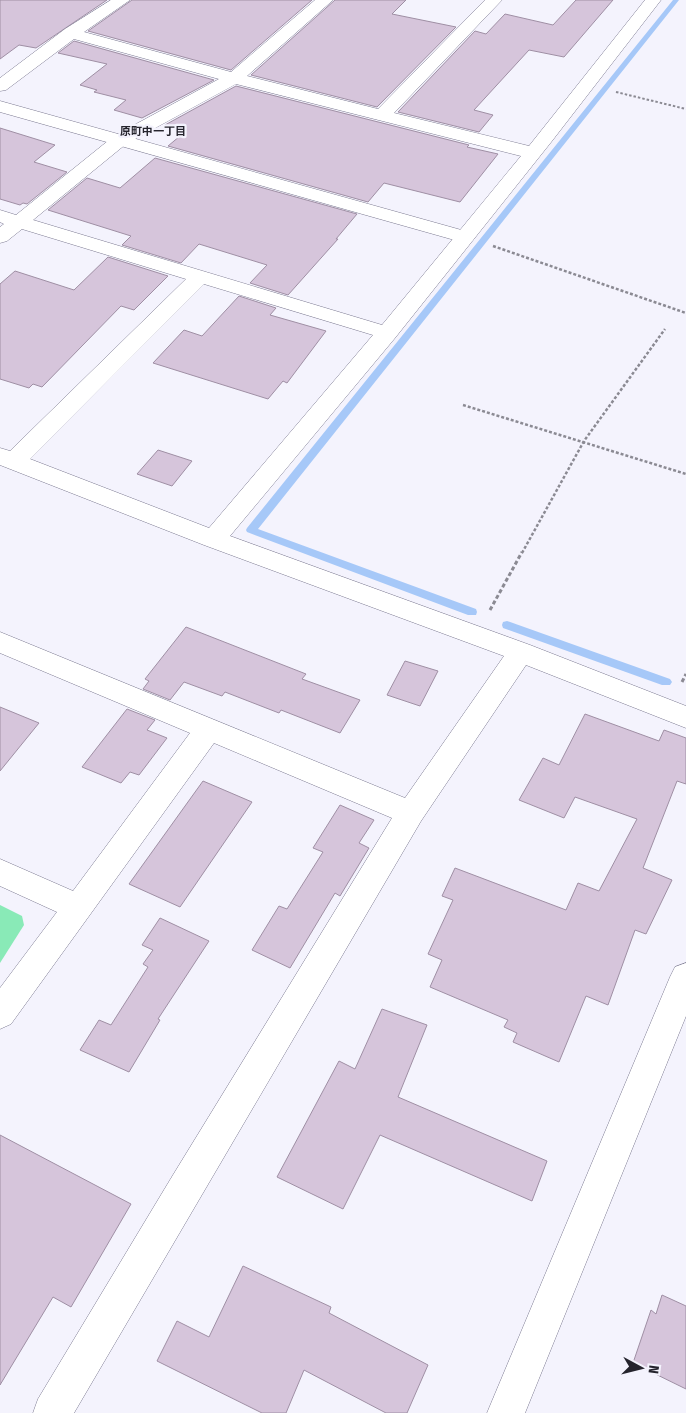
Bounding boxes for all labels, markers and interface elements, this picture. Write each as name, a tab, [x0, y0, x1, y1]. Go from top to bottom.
district label: 原町中一丁目	[120, 125, 186, 138]
north arrow	[616, 1343, 666, 1393]
text: N	[644, 1364, 662, 1375]

